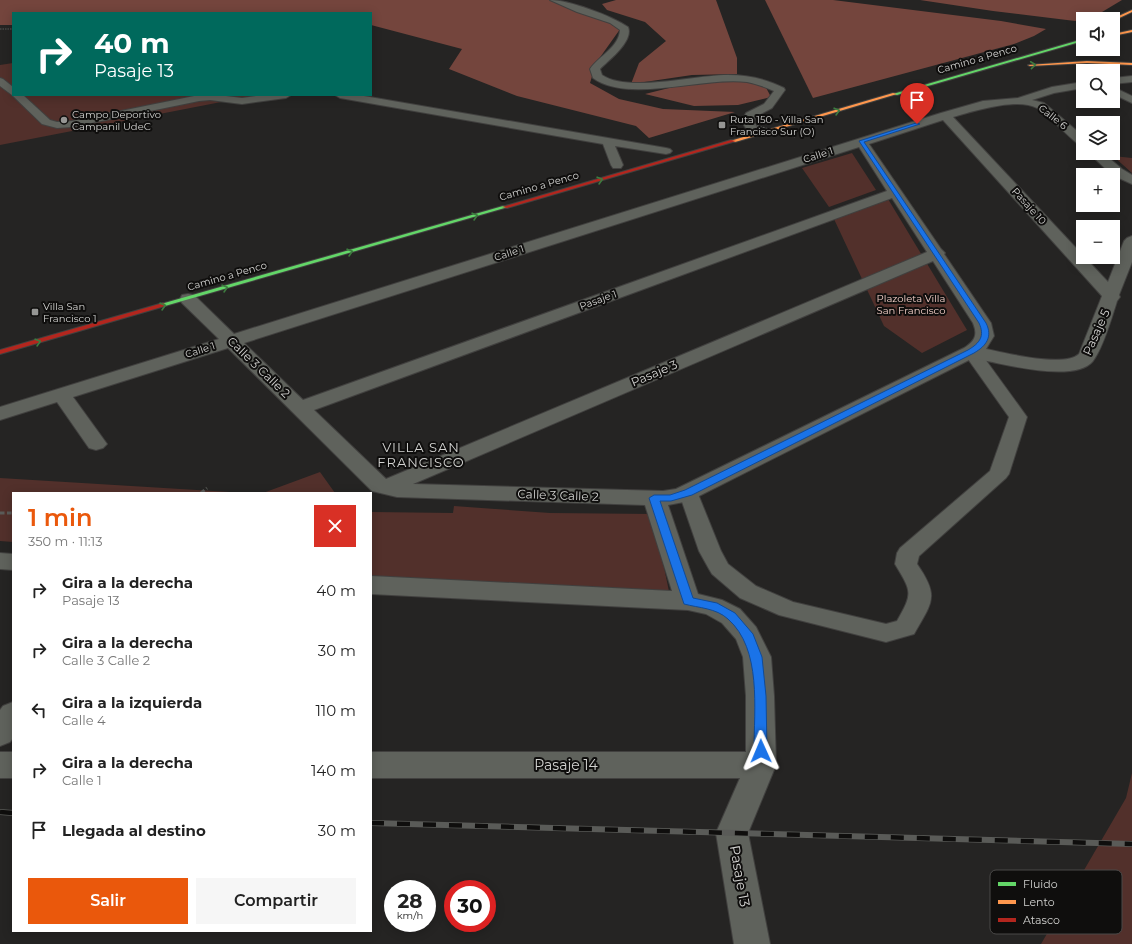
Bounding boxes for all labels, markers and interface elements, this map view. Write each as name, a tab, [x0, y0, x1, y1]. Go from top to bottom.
map controls	[1076, 12, 1120, 264]
button: sound	[1076, 12, 1120, 56]
text: 40 m	[94, 26, 170, 60]
icon: right	[28, 28, 80, 80]
street label: Camino a Penco	[936, 41, 1018, 77]
text: Pasaje 13	[94, 60, 174, 82]
one-way arrow	[1030, 60, 1036, 69]
button: search	[1076, 64, 1120, 108]
pin	[900, 83, 934, 124]
icon: arrive	[906, 89, 928, 111]
street label: Calle 6	[1036, 102, 1070, 132]
one-way arrow	[833, 107, 840, 116]
place label: Campo Deportivo Campanil UdeC	[72, 108, 161, 133]
place label: Ruta 150 - Villa San Francisco Sur (O)	[730, 113, 823, 138]
marker: Campo Deportivo Campanil UdeC	[59, 115, 69, 125]
button: layers	[1076, 116, 1120, 160]
marker: Ruta 150 - Villa San Francisco Sur (O)	[717, 120, 727, 130]
street label: Calle 1	[801, 144, 835, 166]
street label: Camino a Penco	[498, 168, 580, 204]
button: +	[1076, 168, 1120, 212]
one-way arrow	[596, 176, 603, 185]
street label: Pasaje 10	[1009, 185, 1049, 227]
one-way arrow	[471, 212, 478, 221]
button: −	[1076, 220, 1120, 264]
street label: Calle 1	[492, 242, 526, 264]
one-way arrow	[346, 248, 353, 257]
street label: Camino a Penco	[186, 258, 268, 294]
one-way arrow	[221, 284, 228, 293]
street label: Pasaje 1	[578, 287, 618, 313]
park label: Plazoleta Villa San Francisco	[877, 292, 945, 317]
place label: Villa San Francisco 1	[43, 300, 97, 325]
one-way arrow	[159, 302, 166, 311]
street label: Pasaje 5	[1079, 306, 1113, 357]
marker: Villa San Francisco 1	[30, 307, 40, 317]
street label: Calle 3 Calle 2	[225, 333, 294, 401]
one-way arrow	[34, 338, 41, 346]
street label: Calle 1	[183, 339, 217, 361]
street label: Pasaje 3	[629, 356, 680, 389]
district label: VILLA SAN FRANCISCO	[377, 439, 465, 470]
street label: Calle 3 Calle 2	[517, 486, 599, 504]
text: 1 min	[28, 503, 92, 532]
button: close	[314, 505, 356, 547]
text: 350 m · 11:13	[28, 533, 103, 549]
text: Gira a la derecha	[62, 573, 193, 592]
icon: right	[28, 579, 50, 601]
text: 40 m	[316, 581, 356, 600]
text: Pasaje 13	[62, 592, 120, 608]
text: Gira a la derecha	[62, 633, 193, 652]
icon: right	[28, 639, 50, 661]
text: 30 m	[318, 641, 356, 660]
text: Calle 3 Calle 2	[62, 652, 150, 668]
text: Gira a la izquierda	[62, 693, 202, 712]
icon: left	[28, 699, 50, 721]
text: 110 m	[315, 701, 356, 720]
text: Calle 4	[62, 712, 106, 728]
position arrow	[740, 730, 782, 772]
text: Gira a la derecha	[62, 753, 193, 772]
street label: Pasaje 14	[534, 756, 598, 774]
icon: right	[28, 759, 50, 781]
text: 140 m	[311, 761, 356, 780]
text: Calle 1	[62, 772, 102, 788]
icon: arrive	[28, 819, 50, 841]
text: Llegada al destino	[62, 821, 206, 840]
text: 30 m	[318, 821, 356, 840]
street label: Pasaje 13	[726, 844, 754, 908]
legend	[990, 870, 1122, 934]
text: Fluido	[1023, 877, 1058, 891]
button: Salir	[28, 878, 188, 924]
button: Compartir	[196, 878, 356, 924]
speed limit sign: 30	[444, 880, 496, 932]
text: 28	[398, 889, 423, 913]
text: Lento	[1023, 895, 1055, 909]
text: km/h	[397, 909, 423, 922]
text: Atasco	[1023, 913, 1060, 927]

